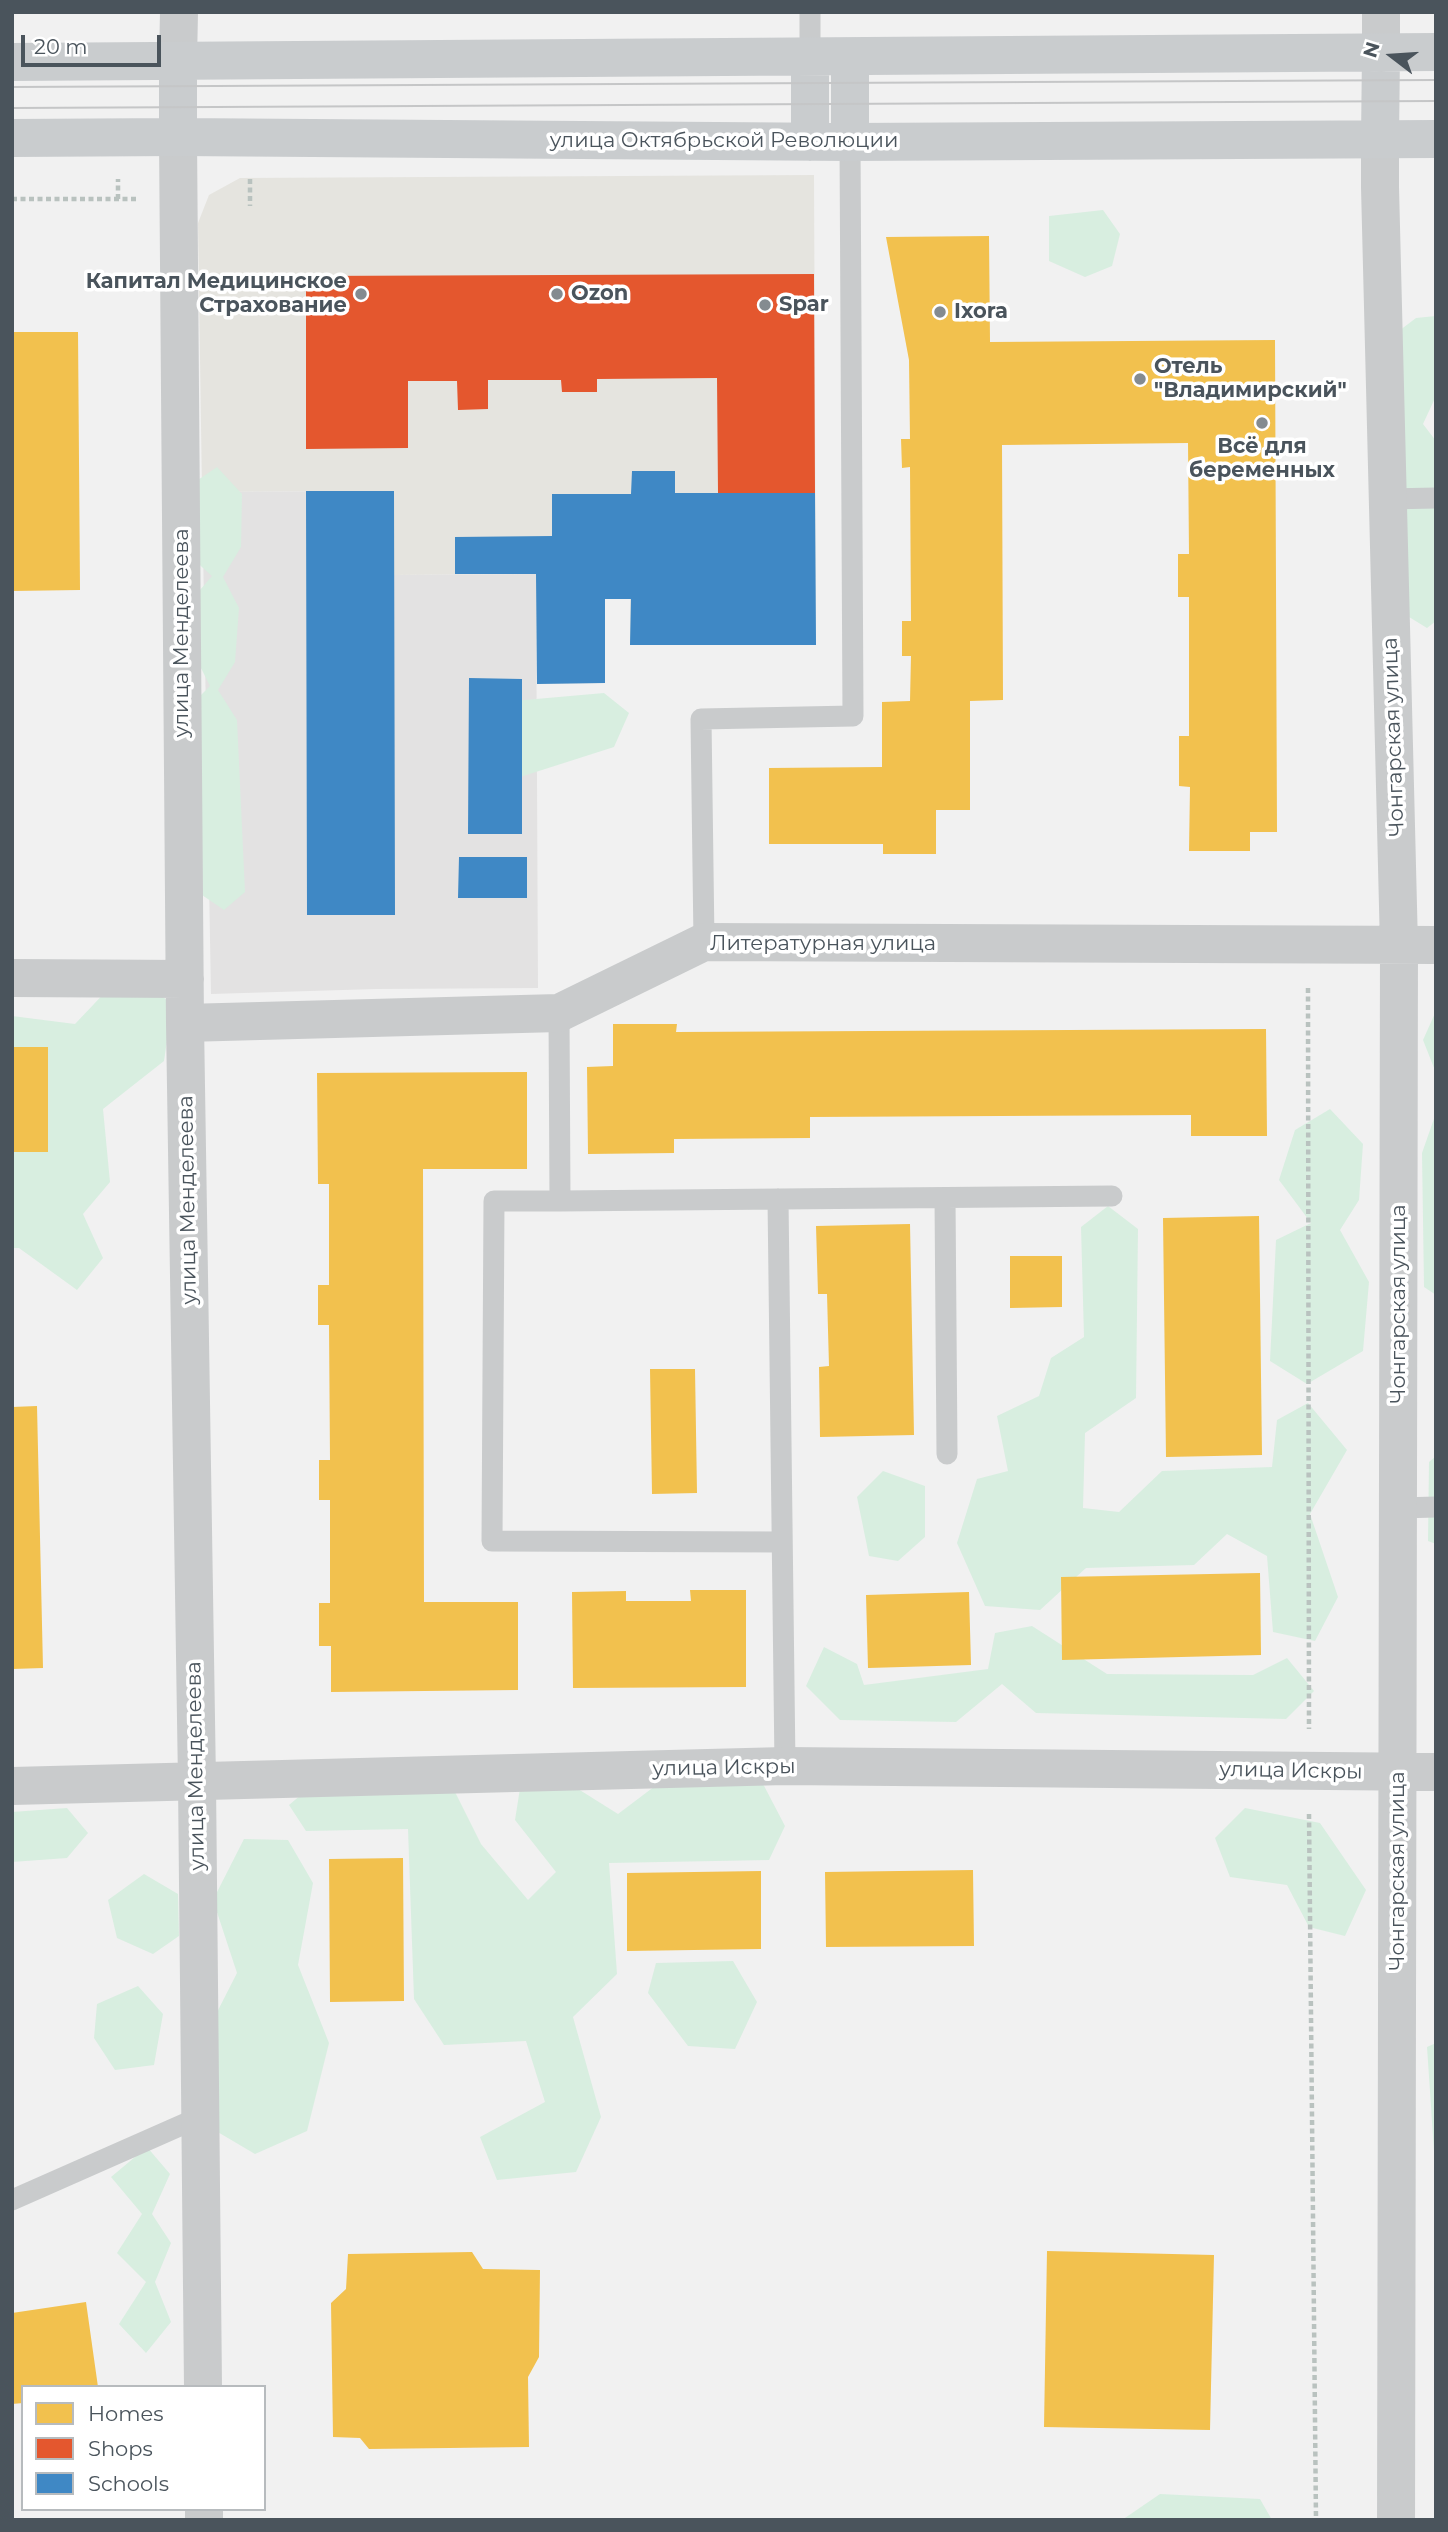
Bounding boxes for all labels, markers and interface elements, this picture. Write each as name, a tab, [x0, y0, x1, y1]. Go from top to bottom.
scale bar	[24, 21, 164, 65]
north arrow	[1357, 21, 1427, 91]
text: 20 m	[34, 34, 88, 59]
text: N	[1358, 39, 1385, 60]
street label: улица Октябрьской Революции	[550, 128, 898, 154]
place label: Капитал Медицинское Страхование	[86, 269, 347, 319]
place label: Ozon	[571, 281, 628, 307]
marker: Капитал Медицинское Страхование	[353, 286, 369, 302]
marker: Ozon	[549, 286, 565, 302]
place label: Spar	[779, 292, 829, 318]
marker: Spar	[757, 297, 773, 313]
place label: Ixora	[954, 299, 1008, 325]
marker: Ixora	[932, 304, 948, 320]
place label: Отель "Владимирский"	[1154, 354, 1347, 404]
marker: Отель "Владимирский"	[1132, 371, 1148, 387]
marker: Всё для беременных	[1254, 415, 1270, 431]
place label: Всё для беременных	[1189, 434, 1335, 484]
street label: улица Менделеева	[169, 528, 195, 738]
street label: Чонгарская улица	[1378, 637, 1410, 837]
street label: Литературная улица	[710, 931, 936, 957]
street label: улица Менделеева	[174, 1095, 202, 1305]
street label: Чонгарская улица	[1386, 1204, 1412, 1404]
street label: улица Менделеева	[182, 1661, 210, 1871]
street label: улица Искры	[652, 1754, 796, 1782]
street label: улица Искры	[1219, 1757, 1363, 1785]
street label: Чонгарская улица	[1385, 1771, 1411, 1971]
legend	[21, 2385, 266, 2511]
text: Homes	[88, 2401, 163, 2426]
text: Shops	[88, 2436, 153, 2461]
text: Schools	[88, 2471, 169, 2496]

